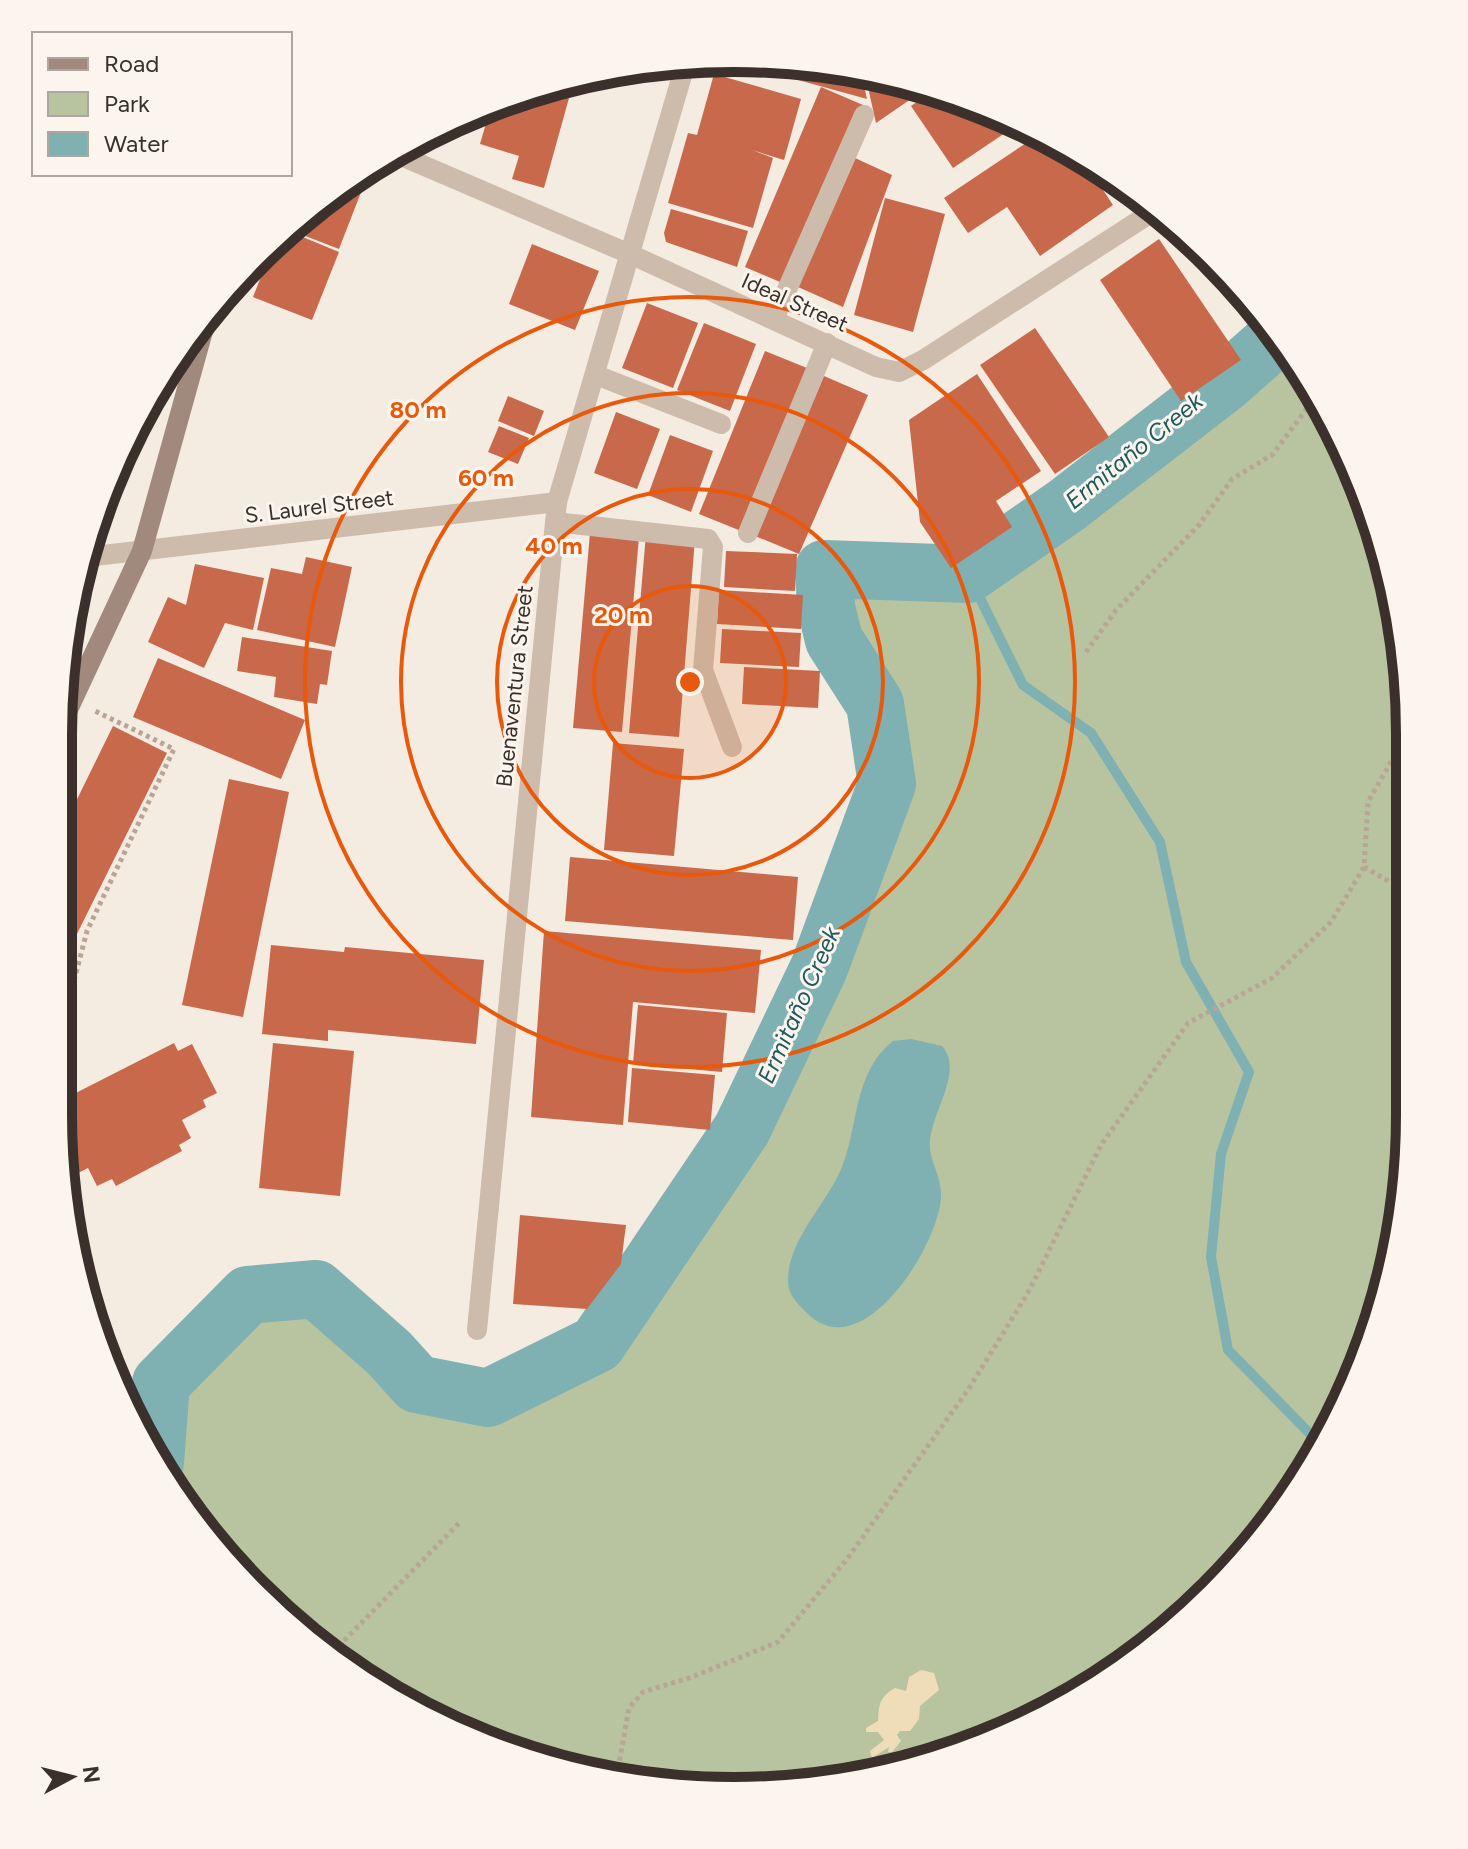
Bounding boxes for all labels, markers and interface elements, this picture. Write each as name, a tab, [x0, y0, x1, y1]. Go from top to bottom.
legend	[32, 32, 292, 176]
text: Road	[104, 49, 159, 78]
text: Park	[104, 89, 150, 118]
text: Water	[104, 129, 169, 158]
street label: Ideal Street	[737, 267, 852, 338]
water label: Ermitaño Creek	[1059, 386, 1209, 515]
text: 80 m	[390, 395, 446, 424]
text: 60 m	[458, 463, 514, 492]
street label: S. Laurel Street	[243, 484, 395, 529]
text: 40 m	[525, 531, 583, 560]
street label: Buenaventura Street	[490, 584, 539, 788]
text: 20 m	[594, 600, 650, 629]
centre of rings	[676, 668, 704, 696]
water label: Ermitaño Creek	[751, 921, 847, 1088]
north arrow	[32, 1737, 112, 1817]
text: N	[77, 1765, 106, 1785]

